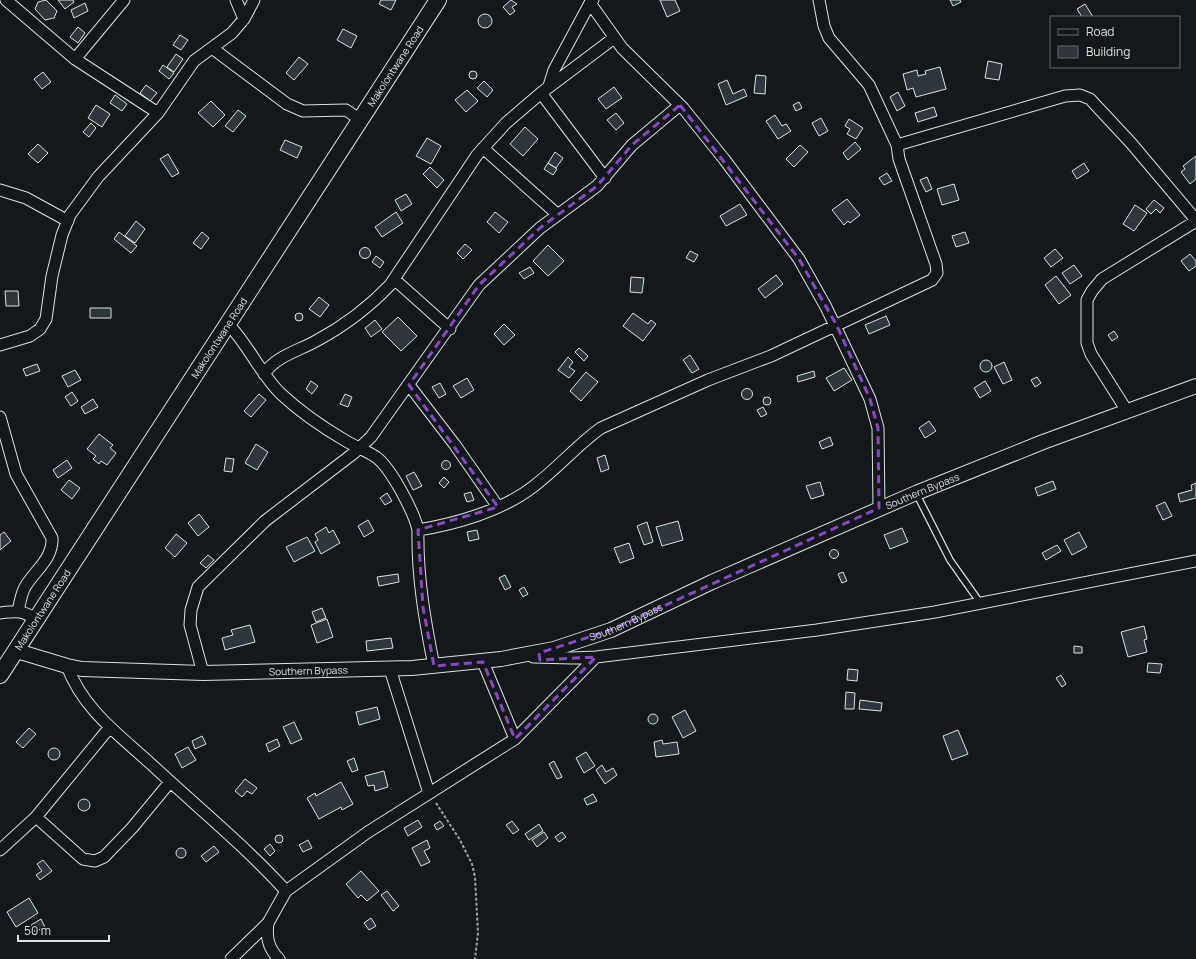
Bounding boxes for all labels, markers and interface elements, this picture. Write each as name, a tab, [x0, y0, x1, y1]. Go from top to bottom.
legend	[1050, 16, 1180, 68]
street label: Makolontwane Road	[364, 23, 427, 109]
text: Road	[1086, 23, 1114, 40]
text: Building	[1086, 43, 1130, 60]
street label: Makolontwane Road	[188, 295, 250, 381]
street label: Southern Bypass	[883, 469, 961, 513]
street label: Makolontwane Road	[11, 566, 74, 653]
street label: Southern Bypass	[587, 599, 665, 644]
street label: Southern Bypass	[269, 663, 348, 678]
scale bar	[18, 917, 109, 943]
text: 50 m	[24, 922, 51, 939]

